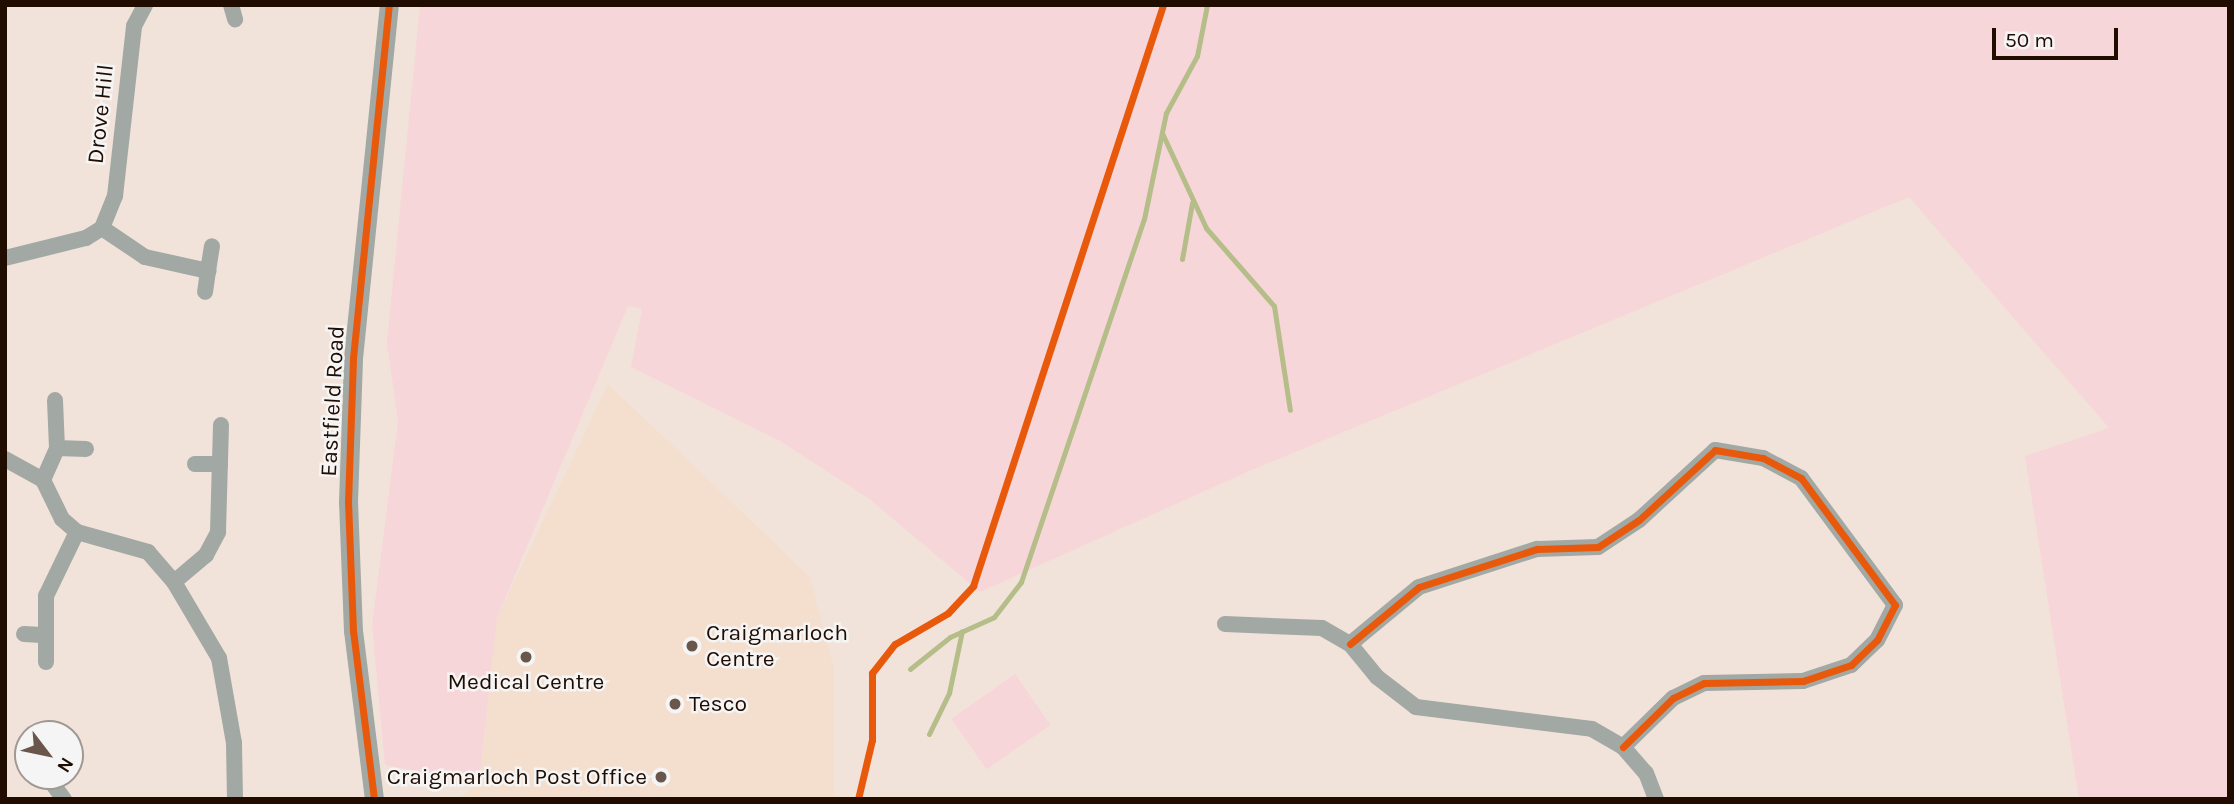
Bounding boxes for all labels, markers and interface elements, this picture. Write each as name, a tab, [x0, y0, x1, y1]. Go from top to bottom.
scale bar	[1996, 14, 2122, 58]
text: 50 m	[2005, 28, 2054, 52]
street label: Drove Hill	[82, 63, 120, 165]
street label: Eastfield Road	[315, 325, 351, 477]
place label: Craigmarloch Centre	[706, 619, 848, 673]
marker: Craigmarloch Centre	[684, 638, 700, 654]
marker: Medical Centre	[518, 649, 534, 665]
place label: Medical Centre	[448, 668, 604, 696]
place label: Tesco	[689, 690, 747, 718]
marker: Tesco	[667, 696, 683, 712]
north arrow	[14, 720, 84, 790]
text: N	[52, 753, 78, 777]
place label: Craigmarloch Post Office	[387, 763, 647, 791]
marker: Craigmarloch Post Office	[653, 769, 669, 785]

